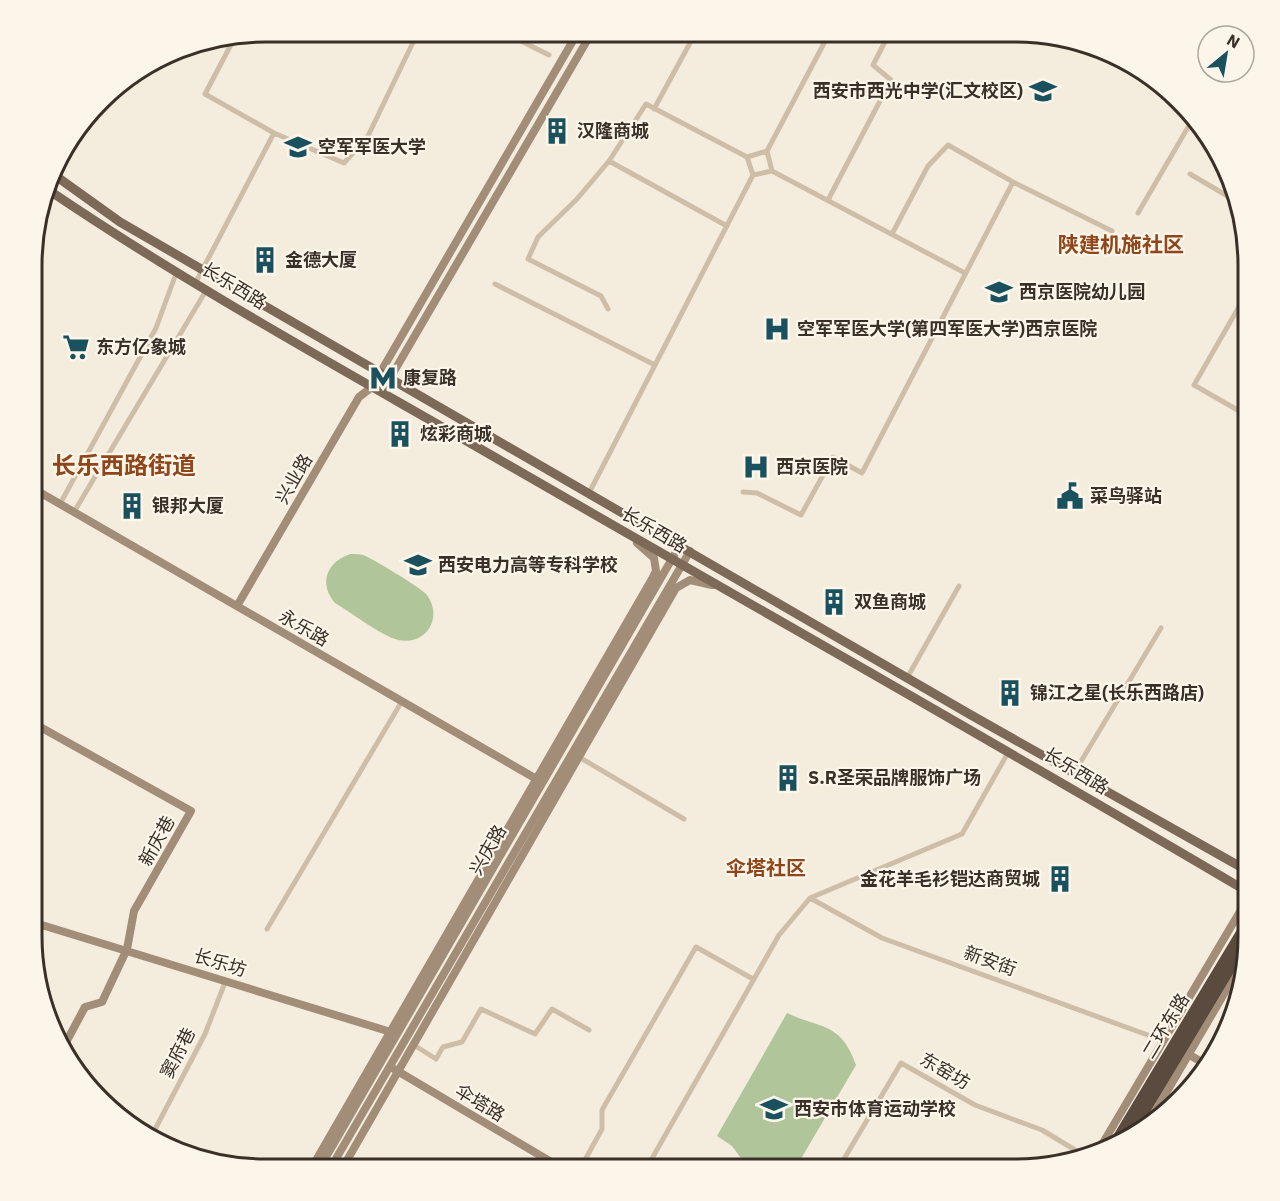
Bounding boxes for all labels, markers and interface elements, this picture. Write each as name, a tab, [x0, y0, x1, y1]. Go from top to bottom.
north arrow	[1196, 24, 1256, 84]
text: N	[1223, 29, 1244, 53]
school or university icon: 西安市西光中学(汇文校区)	[1028, 76, 1058, 106]
place label: 西安市西光中学(汇文校区)	[813, 79, 1023, 102]
building icon: 汉隆商城	[542, 116, 572, 146]
place label: 汉隆商城	[577, 119, 649, 142]
school or university icon: 空军军医大学	[283, 132, 313, 162]
place label: 空军军医大学	[318, 135, 426, 158]
district label: 陕建机施社区	[1058, 230, 1184, 258]
building icon: 金德大厦	[250, 245, 280, 275]
place label: 金德大厦	[285, 248, 357, 271]
street label: 长乐西路	[197, 257, 271, 314]
school or university icon: 西京医院幼儿园	[984, 277, 1014, 307]
place label: 西京医院幼儿园	[1019, 280, 1145, 303]
hospital icon: 空军军医大学(第四军医大学)西京医院	[762, 314, 792, 344]
place label: 空军军医大学(第四军医大学)西京医院	[797, 317, 1097, 340]
supermarket icon: 东方亿象城	[61, 332, 91, 362]
place label: 东方亿象城	[96, 335, 186, 358]
metro station icon: 康复路	[368, 363, 398, 393]
place label: 康复路	[403, 366, 457, 389]
building icon: 炫彩商城	[385, 419, 415, 449]
place label: 炫彩商城	[420, 422, 492, 445]
district label: 长乐西路街道	[52, 449, 196, 481]
street label: 兴业路	[270, 450, 317, 508]
hospital icon: 西京医院	[741, 452, 771, 482]
place label: 西京医院	[776, 455, 848, 478]
public building icon: 菜鸟驿站	[1055, 481, 1085, 511]
place label: 菜鸟驿站	[1090, 484, 1162, 507]
building icon: 银邦大厦	[117, 491, 147, 521]
place label: 银邦大厦	[152, 494, 224, 517]
street label: 长乐西路	[617, 502, 691, 558]
school or university icon: 西安电力高等专科学校	[403, 550, 433, 580]
place label: 西安电力高等专科学校	[438, 553, 618, 576]
building icon: 双鱼商城	[819, 587, 849, 617]
place label: 双鱼商城	[854, 590, 926, 613]
street label: 永乐路	[275, 604, 333, 651]
building icon: 锦江之星(长乐西路店)	[995, 678, 1025, 708]
place label: 锦江之星(长乐西路店)	[1030, 681, 1204, 704]
street label: 长乐西路	[1039, 742, 1113, 799]
building icon: S.R圣荣品牌服饰广场	[773, 763, 803, 793]
place label: S.R圣荣品牌服饰广场	[808, 766, 981, 789]
street label: 新庆巷	[133, 812, 180, 870]
street label: 兴庆路	[464, 821, 511, 879]
district label: 伞塔社区	[726, 854, 806, 881]
building icon: 金花羊毛衫铠达商贸城	[1045, 864, 1075, 894]
place label: 金花羊毛衫铠达商贸城	[860, 867, 1040, 890]
street label: 新安街	[961, 940, 1019, 981]
street label: 长乐坊	[191, 944, 249, 981]
street label: 二环东路	[1137, 989, 1194, 1063]
street label: 窦府巷	[155, 1023, 200, 1082]
street label: 东窑坊	[916, 1047, 974, 1094]
street label: 伞塔路	[451, 1079, 509, 1126]
school or university icon: 西安市体育运动学校	[759, 1094, 789, 1124]
place label: 西安市体育运动学校	[794, 1097, 956, 1120]

